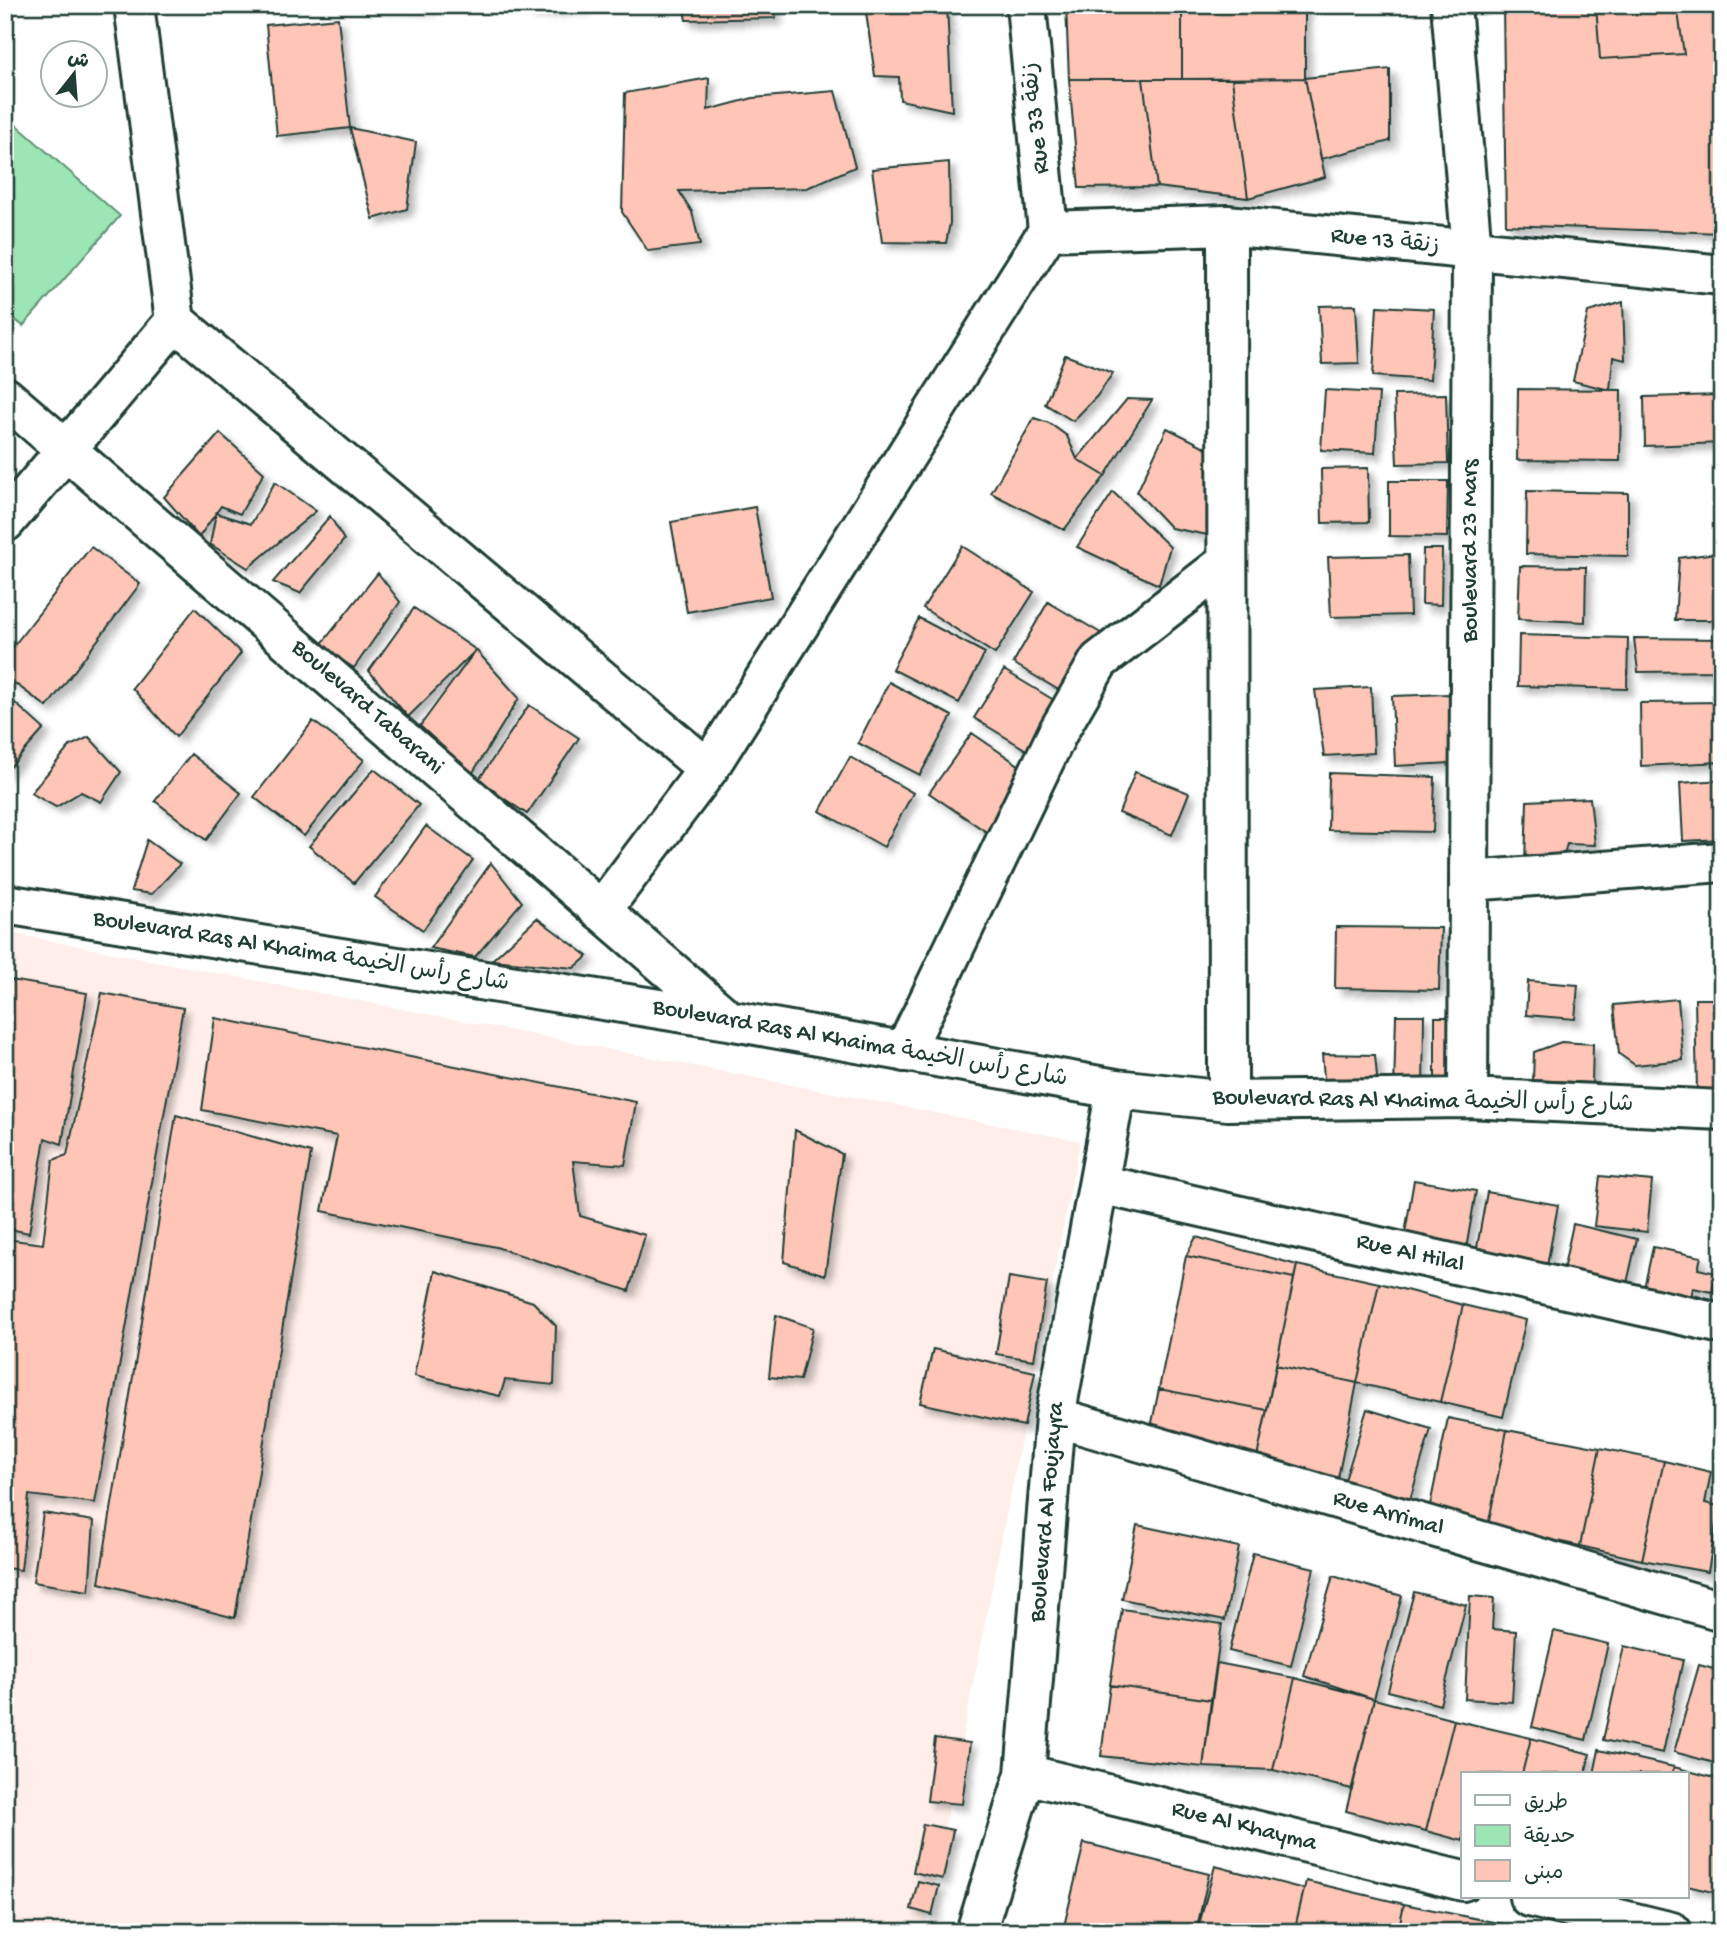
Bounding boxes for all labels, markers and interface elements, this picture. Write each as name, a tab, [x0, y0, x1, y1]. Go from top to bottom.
north arrow	[38, 38, 108, 108]
text: ش	[65, 47, 91, 75]
street label: Rue 33 زنقة	[1017, 61, 1057, 175]
street label: Rue 13 زنقة	[1329, 222, 1441, 262]
street label: Boulevard 23 Mars	[1457, 458, 1486, 644]
street label: Boulevard Tabarani	[284, 633, 449, 782]
street label: Boulevard Ras Al Khaima شارع رأس الخيمة	[90, 901, 512, 999]
street label: Boulevard Ras Al Khaima شارع رأس الخيمة	[649, 989, 1070, 1095]
street label: Boulevard Ras Al Khaima شارع رأس الخيمة	[1211, 1080, 1634, 1120]
street label: Rue Al Hilal	[1353, 1228, 1467, 1280]
street label: Boulevard Al Foujayra	[1024, 1400, 1072, 1624]
street label: Rue Arrimal	[1329, 1484, 1447, 1544]
legend	[1461, 1772, 1688, 1898]
text: طريق	[1524, 1792, 1568, 1817]
street label: Rue Al Khayma	[1168, 1795, 1320, 1859]
text: حديقة	[1524, 1826, 1575, 1851]
text: مبنى	[1524, 1862, 1563, 1887]

